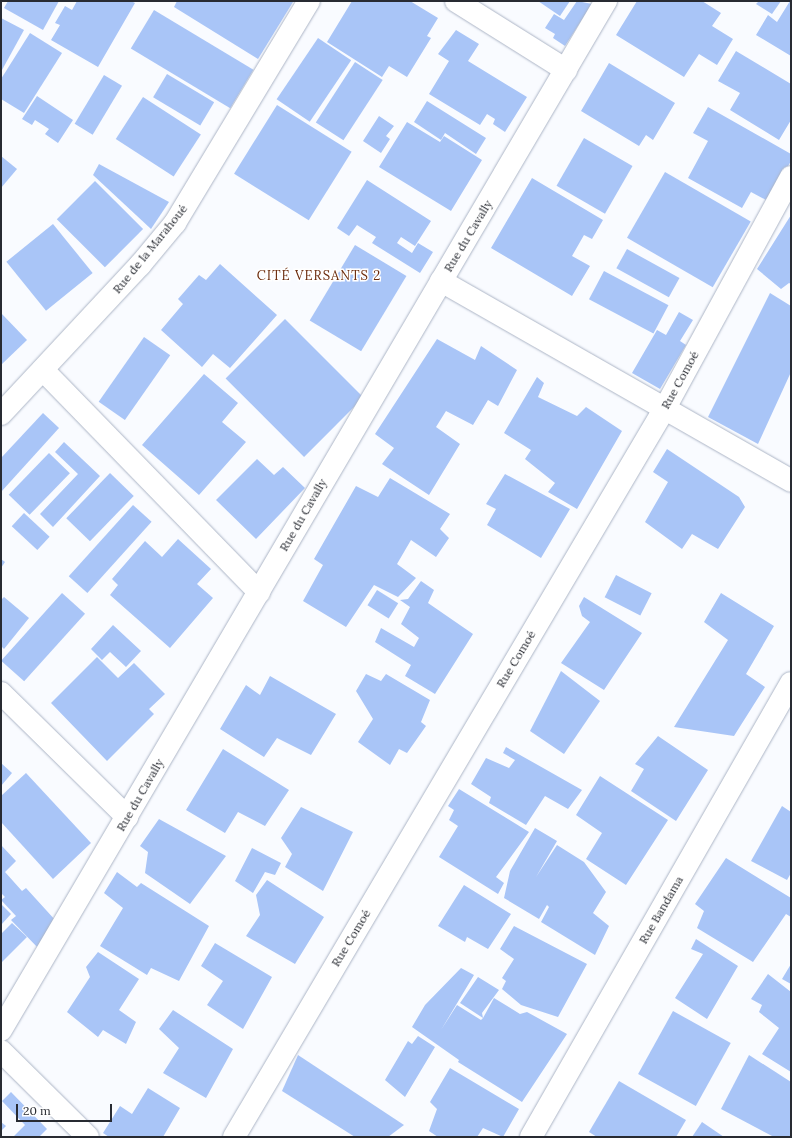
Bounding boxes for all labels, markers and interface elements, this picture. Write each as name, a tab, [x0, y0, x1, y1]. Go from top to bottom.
street label: Rue du Cavally	[441, 197, 495, 275]
street label: Rue de la Marahoué	[110, 202, 190, 296]
district label: CITÉ VERSANTS 2	[257, 268, 381, 284]
street label: Rue Comoé	[658, 349, 702, 411]
street label: Rue du Cavally	[276, 476, 330, 554]
street label: Rue Comoé	[493, 628, 539, 690]
street label: Rue du Cavally	[113, 756, 167, 834]
street label: Rue Bandama	[636, 874, 686, 946]
street label: Rue Comoé	[328, 907, 374, 969]
scale bar	[18, 1096, 114, 1122]
text: 20 m	[23, 1103, 51, 1118]

